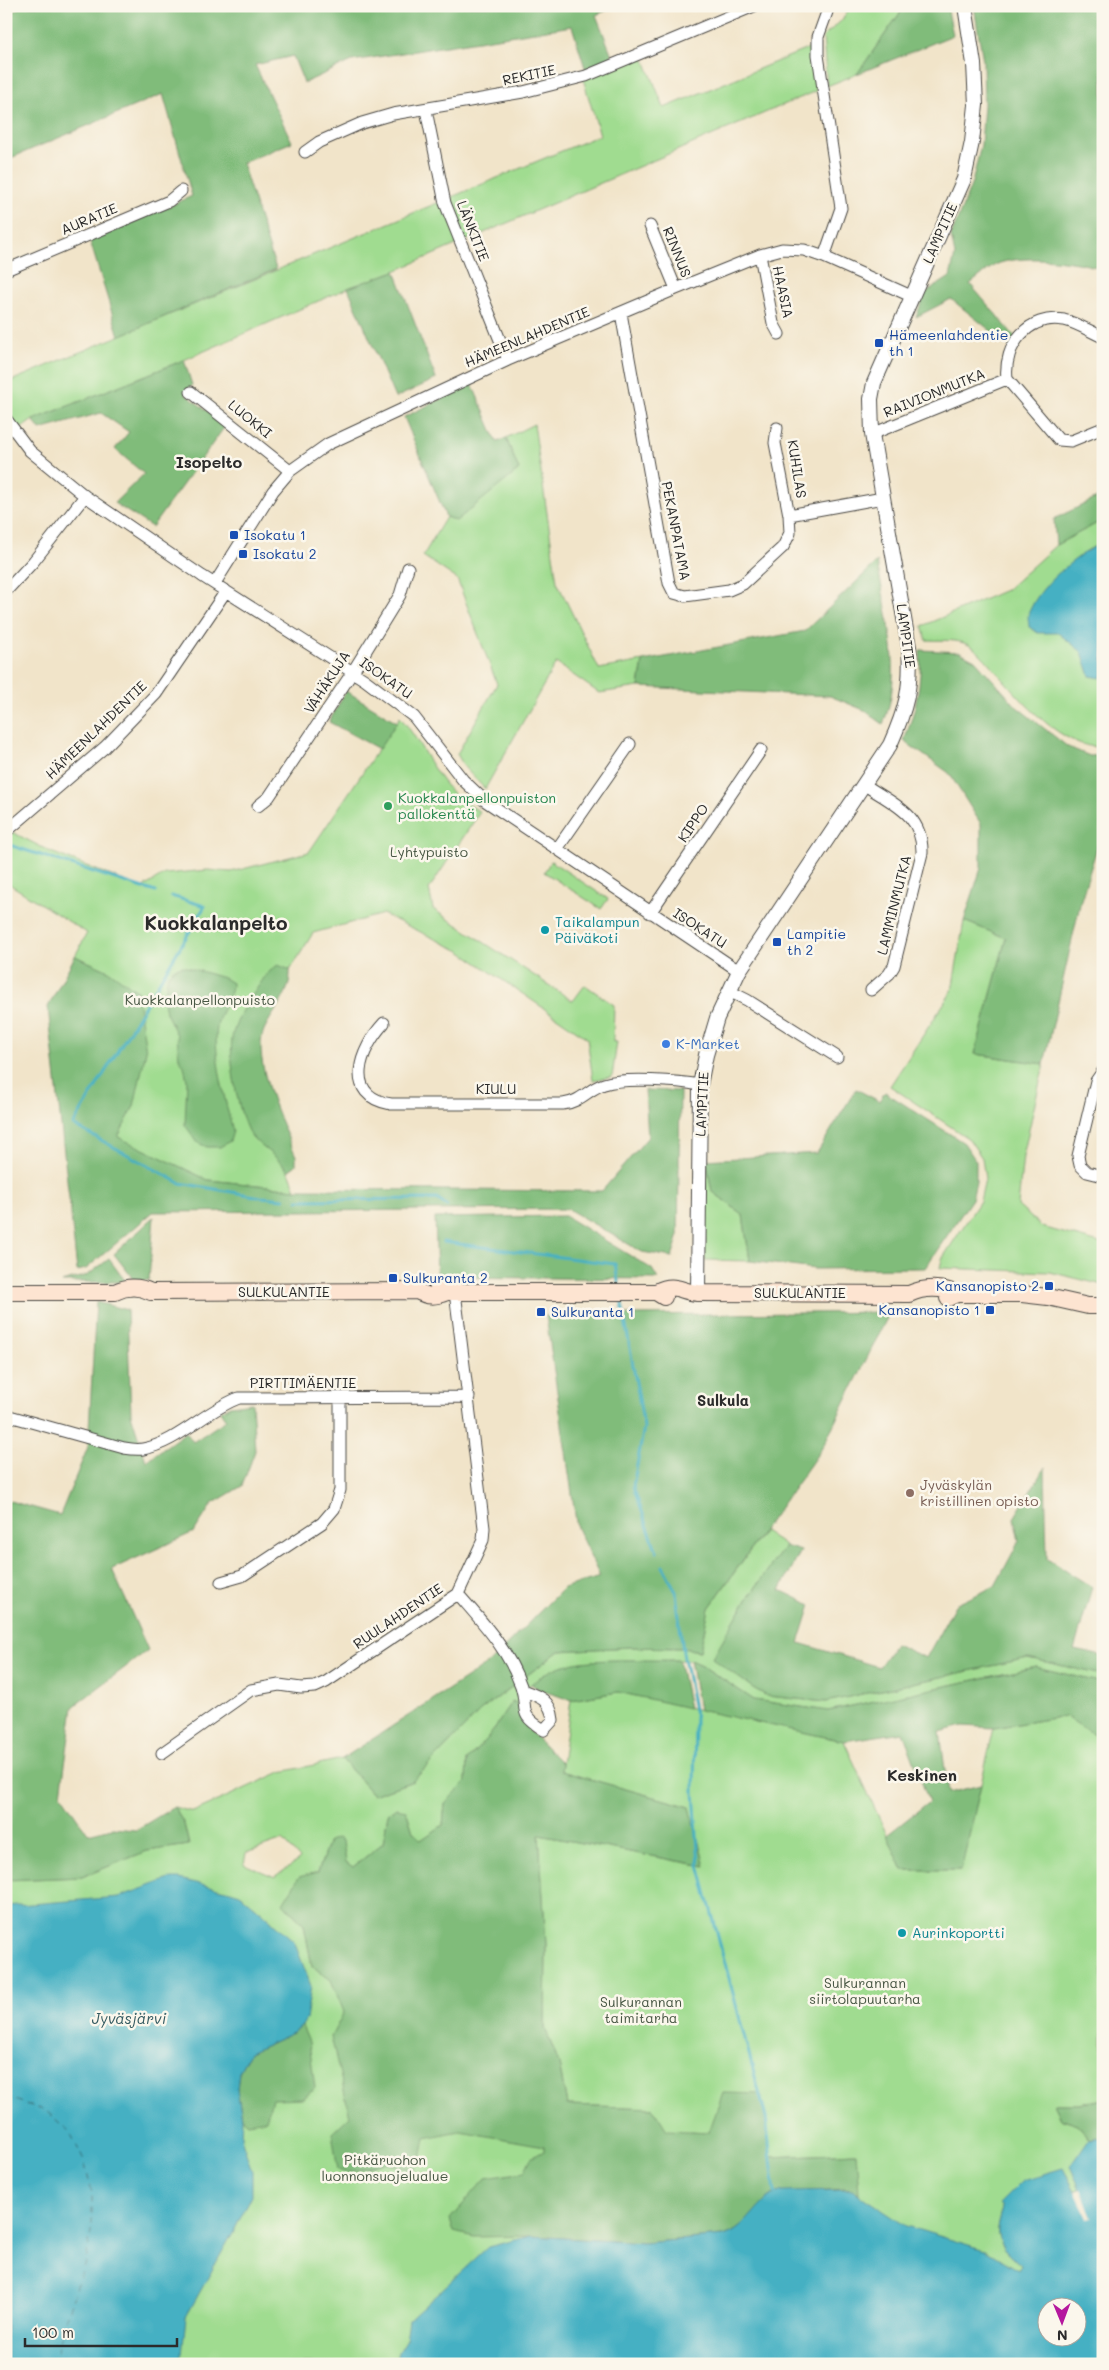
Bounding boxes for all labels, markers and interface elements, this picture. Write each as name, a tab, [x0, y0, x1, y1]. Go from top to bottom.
street label: REKITIE	[501, 60, 557, 89]
street label: AURATIE	[58, 198, 120, 239]
street label: LÄNKITIE	[453, 198, 494, 264]
street label: LAMPITIE	[918, 199, 961, 266]
street label: RINNUS	[659, 224, 696, 280]
street label: HAASIA	[769, 264, 798, 320]
street label: HÄMEENLAHDENTIE	[461, 302, 592, 371]
place label: Hämeenlahdentie th 1	[889, 325, 1009, 360]
marker: Hämeenlahdentie th 1	[873, 337, 885, 349]
street label: RAIVIONMUTKA	[880, 364, 987, 422]
street label: LUOKKI	[225, 395, 276, 442]
street label: KUHILAS	[784, 438, 812, 500]
district label: Isopelto	[176, 451, 243, 472]
street label: PEKANPATAMA	[658, 480, 695, 582]
place label: Isokatu 1	[244, 525, 306, 544]
marker: Isokatu 1	[228, 529, 240, 541]
place label: Isokatu 2	[253, 544, 317, 563]
marker: Isokatu 2	[237, 548, 249, 560]
street label: LAMPITIE	[893, 602, 920, 669]
street label: VÄHÄKUJA	[299, 647, 354, 717]
street label: ISOKATU	[356, 652, 416, 703]
street label: HÄMEENLAHDENTIE	[41, 676, 151, 783]
place label: Kuokkalanpellonpuiston pallokenttä	[398, 788, 556, 823]
marker: Kuokkalanpellonpuiston pallokenttä	[382, 800, 394, 812]
street label: KIPPO	[673, 800, 712, 846]
park label: Lyhtypuisto	[390, 842, 468, 861]
street label: LAMMINMUTKA	[872, 853, 915, 957]
street label: ISOKATU	[670, 903, 731, 952]
district label: Kuokkalanpelto	[144, 910, 288, 935]
place label: Taikalampun Päiväkoti	[555, 912, 639, 947]
marker: Taikalampun Päiväkoti	[539, 924, 551, 936]
place label: Lampitie th 2	[787, 924, 846, 959]
marker: Lampitie th 2	[771, 936, 783, 948]
park label: Kuokkalanpellonpuisto	[125, 990, 275, 1009]
place label: K-Market	[676, 1034, 740, 1053]
marker: K-Market	[660, 1038, 672, 1050]
street label: LAMPITIE	[690, 1071, 713, 1137]
street label: KIULU	[476, 1079, 516, 1098]
place label: Sulkuranta 2	[403, 1268, 488, 1287]
marker: Sulkuranta 2	[387, 1272, 399, 1284]
place label: Kansanopisto 2	[936, 1276, 1039, 1295]
marker: Kansanopisto 2	[1043, 1280, 1055, 1292]
street label: SULKULANTIE	[238, 1282, 330, 1301]
street label: SULKULANTIE	[754, 1283, 846, 1302]
place label: Kansanopisto 1	[879, 1300, 980, 1319]
place label: Sulkuranta 1	[551, 1302, 634, 1321]
marker: Kansanopisto 1	[984, 1304, 996, 1316]
marker: Sulkuranta 1	[535, 1306, 547, 1318]
street label: PIRTTIMÄENTIE	[250, 1373, 356, 1392]
district label: Sulkula	[697, 1390, 749, 1410]
place label: Jyväskylän kristillinen opisto	[920, 1475, 1038, 1510]
marker: Jyväskylän kristillinen opisto	[904, 1487, 916, 1499]
street label: RUULAHDENTIE	[349, 1578, 446, 1653]
district label: Keskinen	[887, 1764, 957, 1785]
place label: Aurinkoportti	[912, 1923, 1005, 1942]
marker: Aurinkoportti	[896, 1927, 908, 1939]
park label: Sulkurannan siirtolapuutarha	[809, 1973, 921, 2008]
park label: Sulkurannan taimitarha	[600, 1992, 682, 2027]
water label: Jyväsjärvi	[92, 2008, 167, 2028]
park label: Pitkäruohon luonnonsuojelualue	[322, 2150, 448, 2185]
north arrow	[1036, 2298, 1086, 2348]
scale bar	[25, 2315, 178, 2347]
text: 100 m	[32, 2322, 74, 2342]
text: N	[1057, 2326, 1068, 2345]

